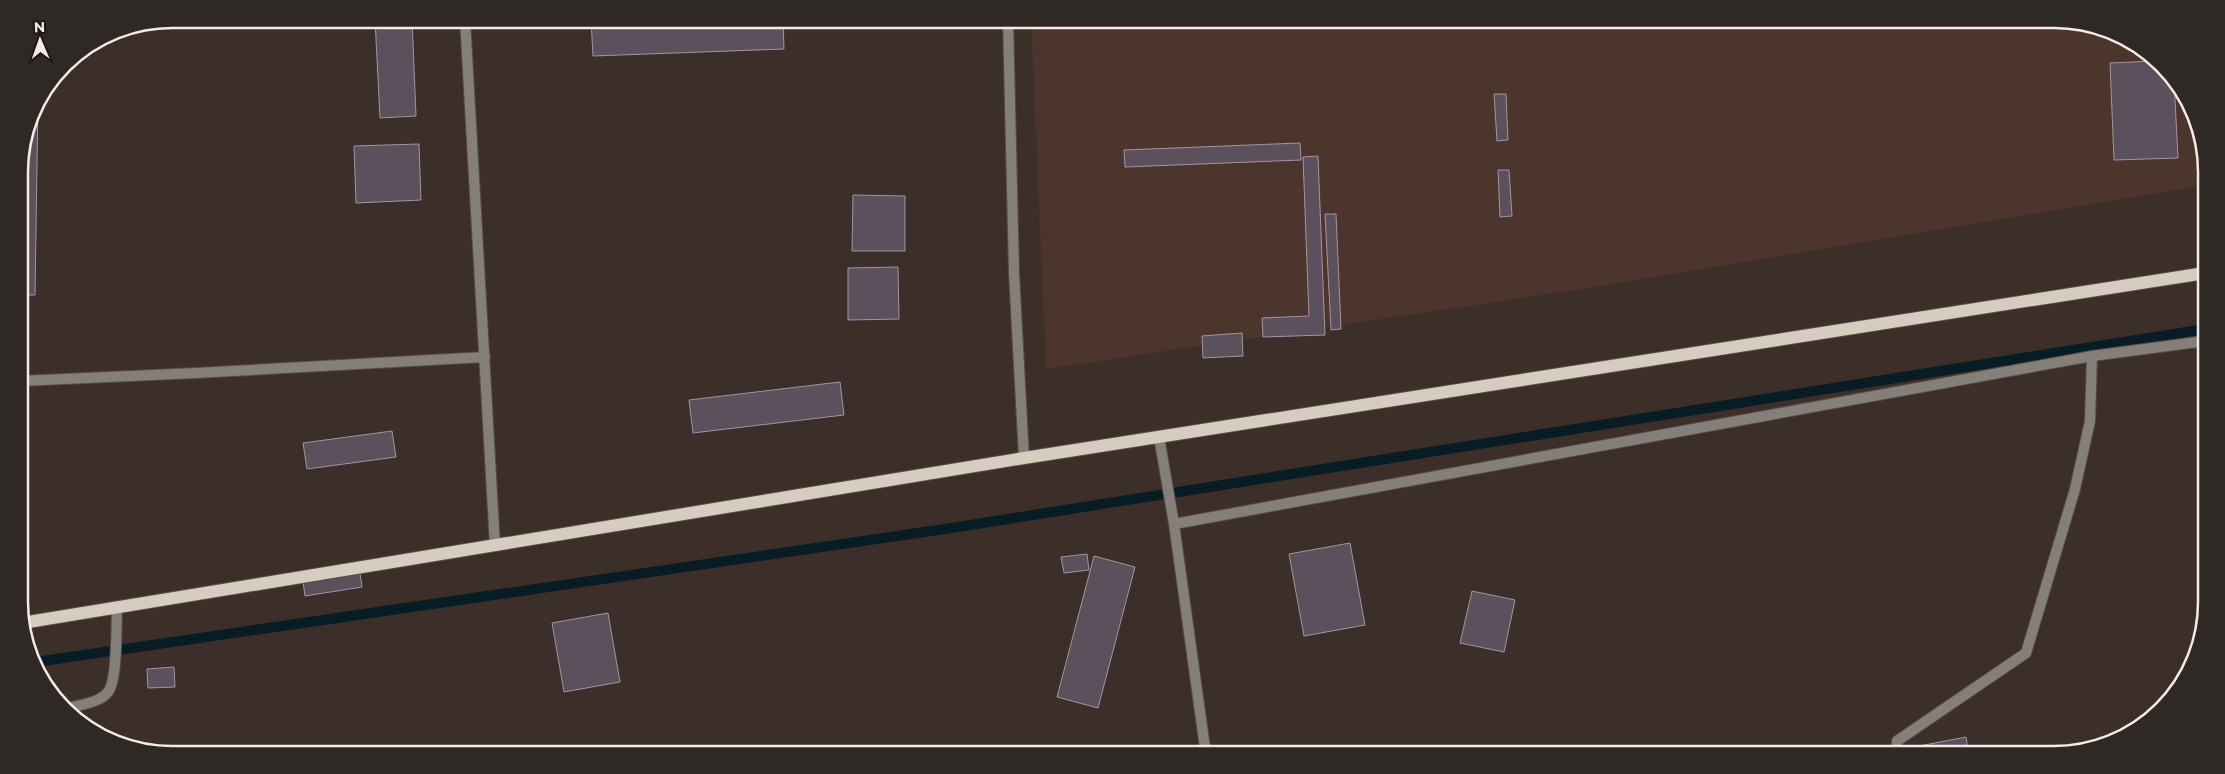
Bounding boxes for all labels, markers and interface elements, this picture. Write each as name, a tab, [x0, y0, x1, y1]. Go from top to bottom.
north arrow	[15, 15, 65, 65]
text: N	[34, 18, 46, 36]

